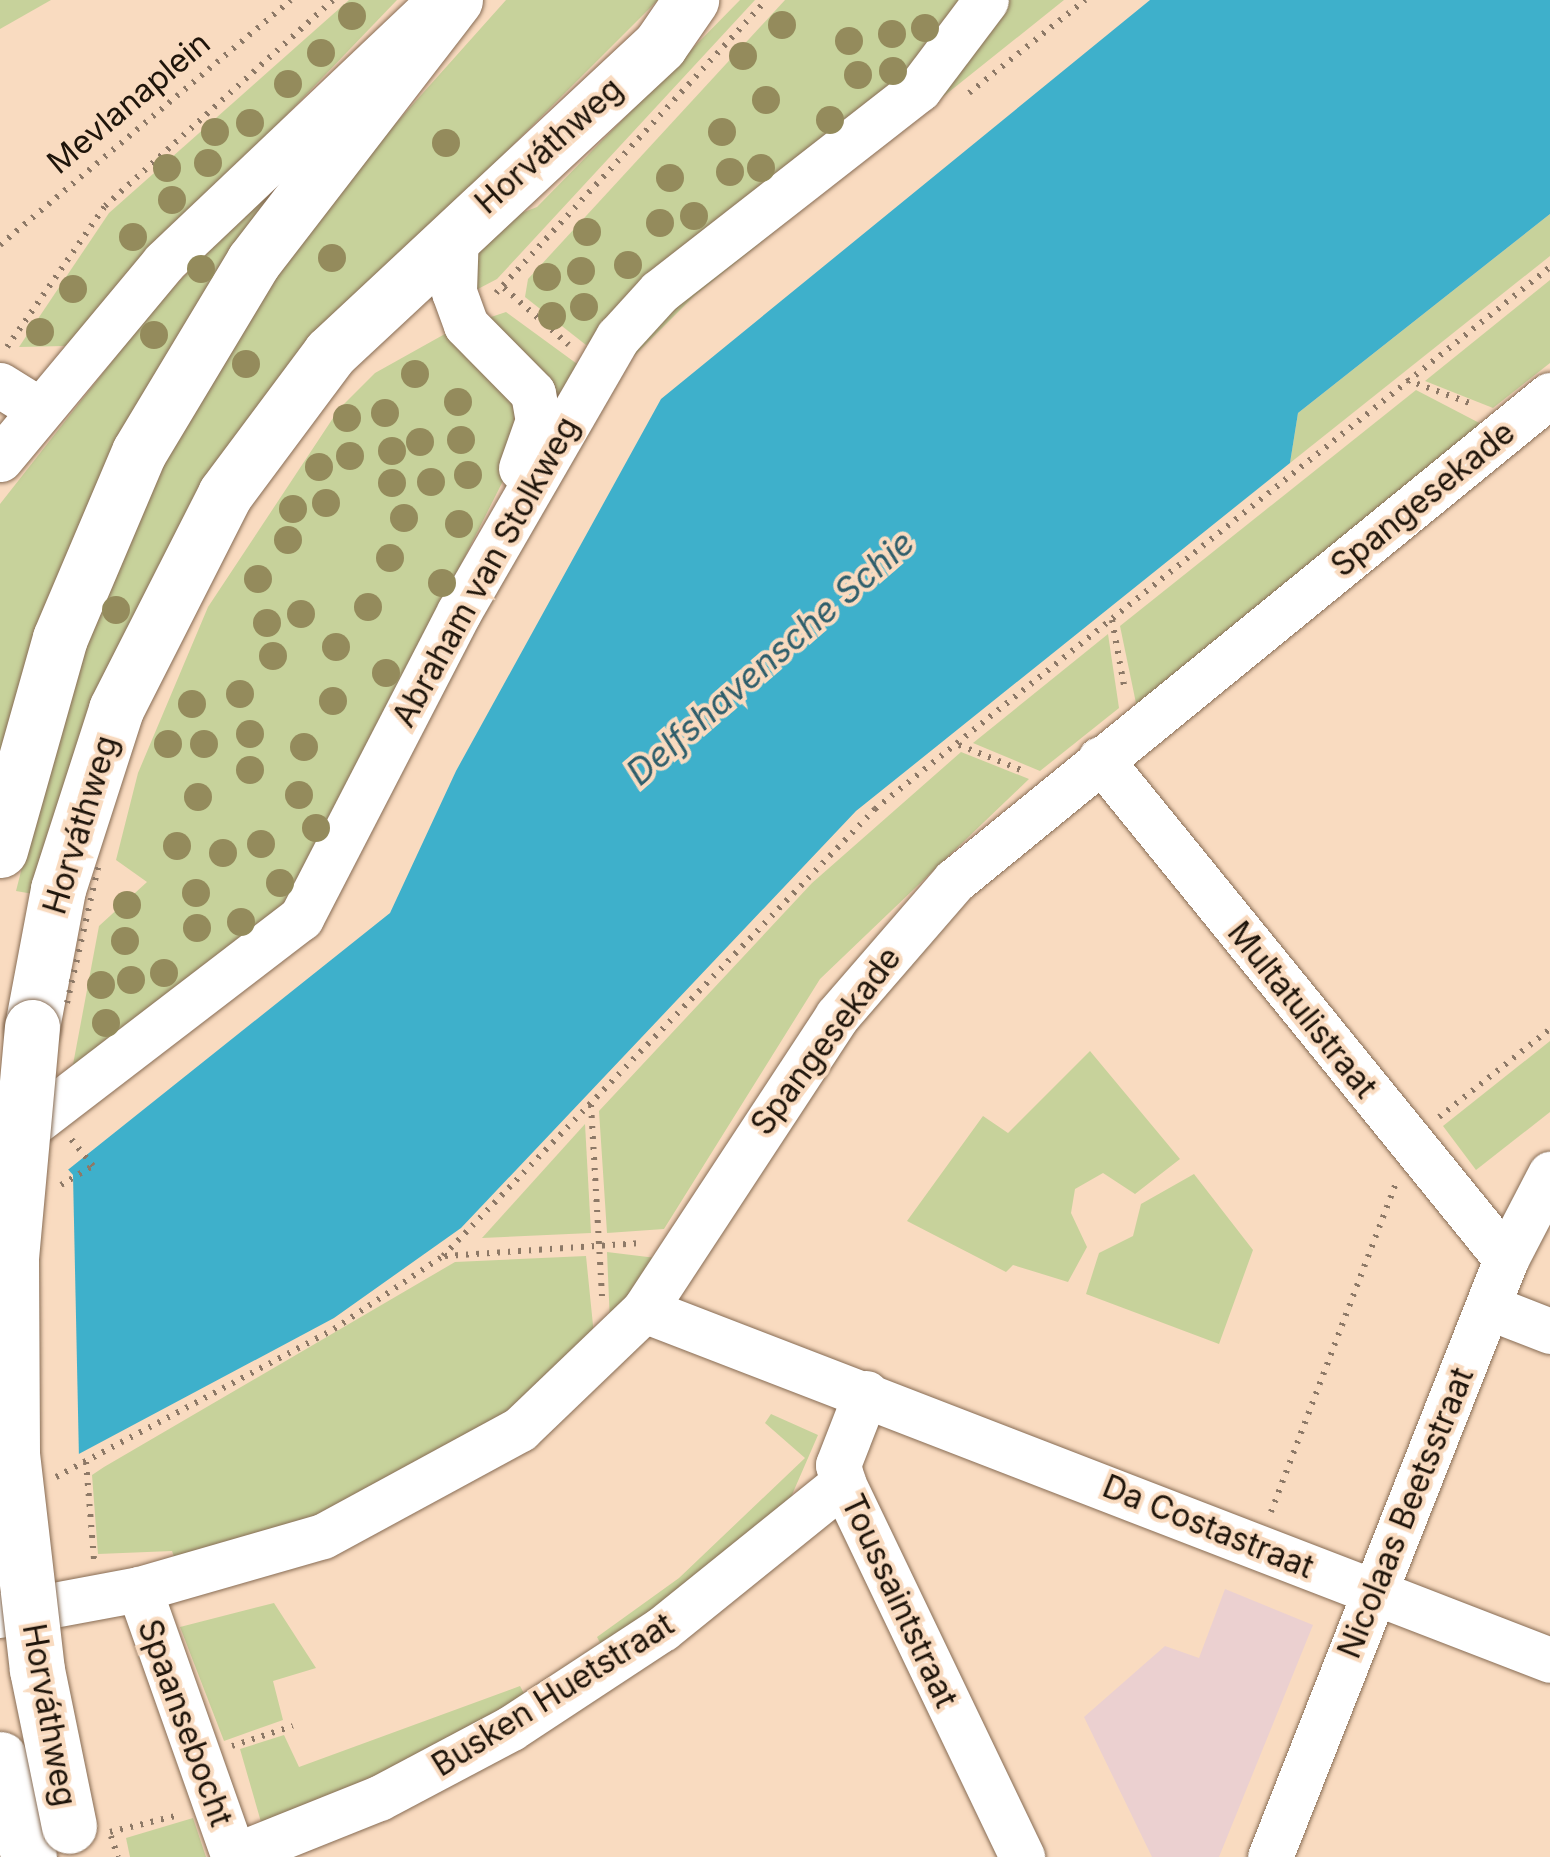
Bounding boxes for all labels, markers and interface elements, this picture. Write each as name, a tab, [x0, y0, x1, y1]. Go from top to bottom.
street label: Mevlanaplein	[40, 24, 218, 182]
street label: Horváthweg	[468, 70, 630, 222]
street label: Abraham van Stolkweg	[385, 410, 587, 734]
street label: Spangesekade	[1324, 413, 1522, 585]
water label: Delfshavensche Schie	[618, 521, 922, 793]
street label: Horváthweg	[36, 731, 126, 919]
street label: Multatulistraat	[1219, 914, 1385, 1106]
street label: Spangesekade	[743, 940, 909, 1142]
street label: Nicolaas Beetsstraat	[1330, 1362, 1482, 1664]
street label: Da Costastraat	[1097, 1467, 1319, 1587]
street label: Toussaintstraat	[833, 1488, 965, 1714]
street label: Busken Huetstraat	[425, 1605, 681, 1785]
street label: Spaansebocht	[130, 1614, 240, 1832]
street label: Horváthweg	[14, 1621, 84, 1809]

